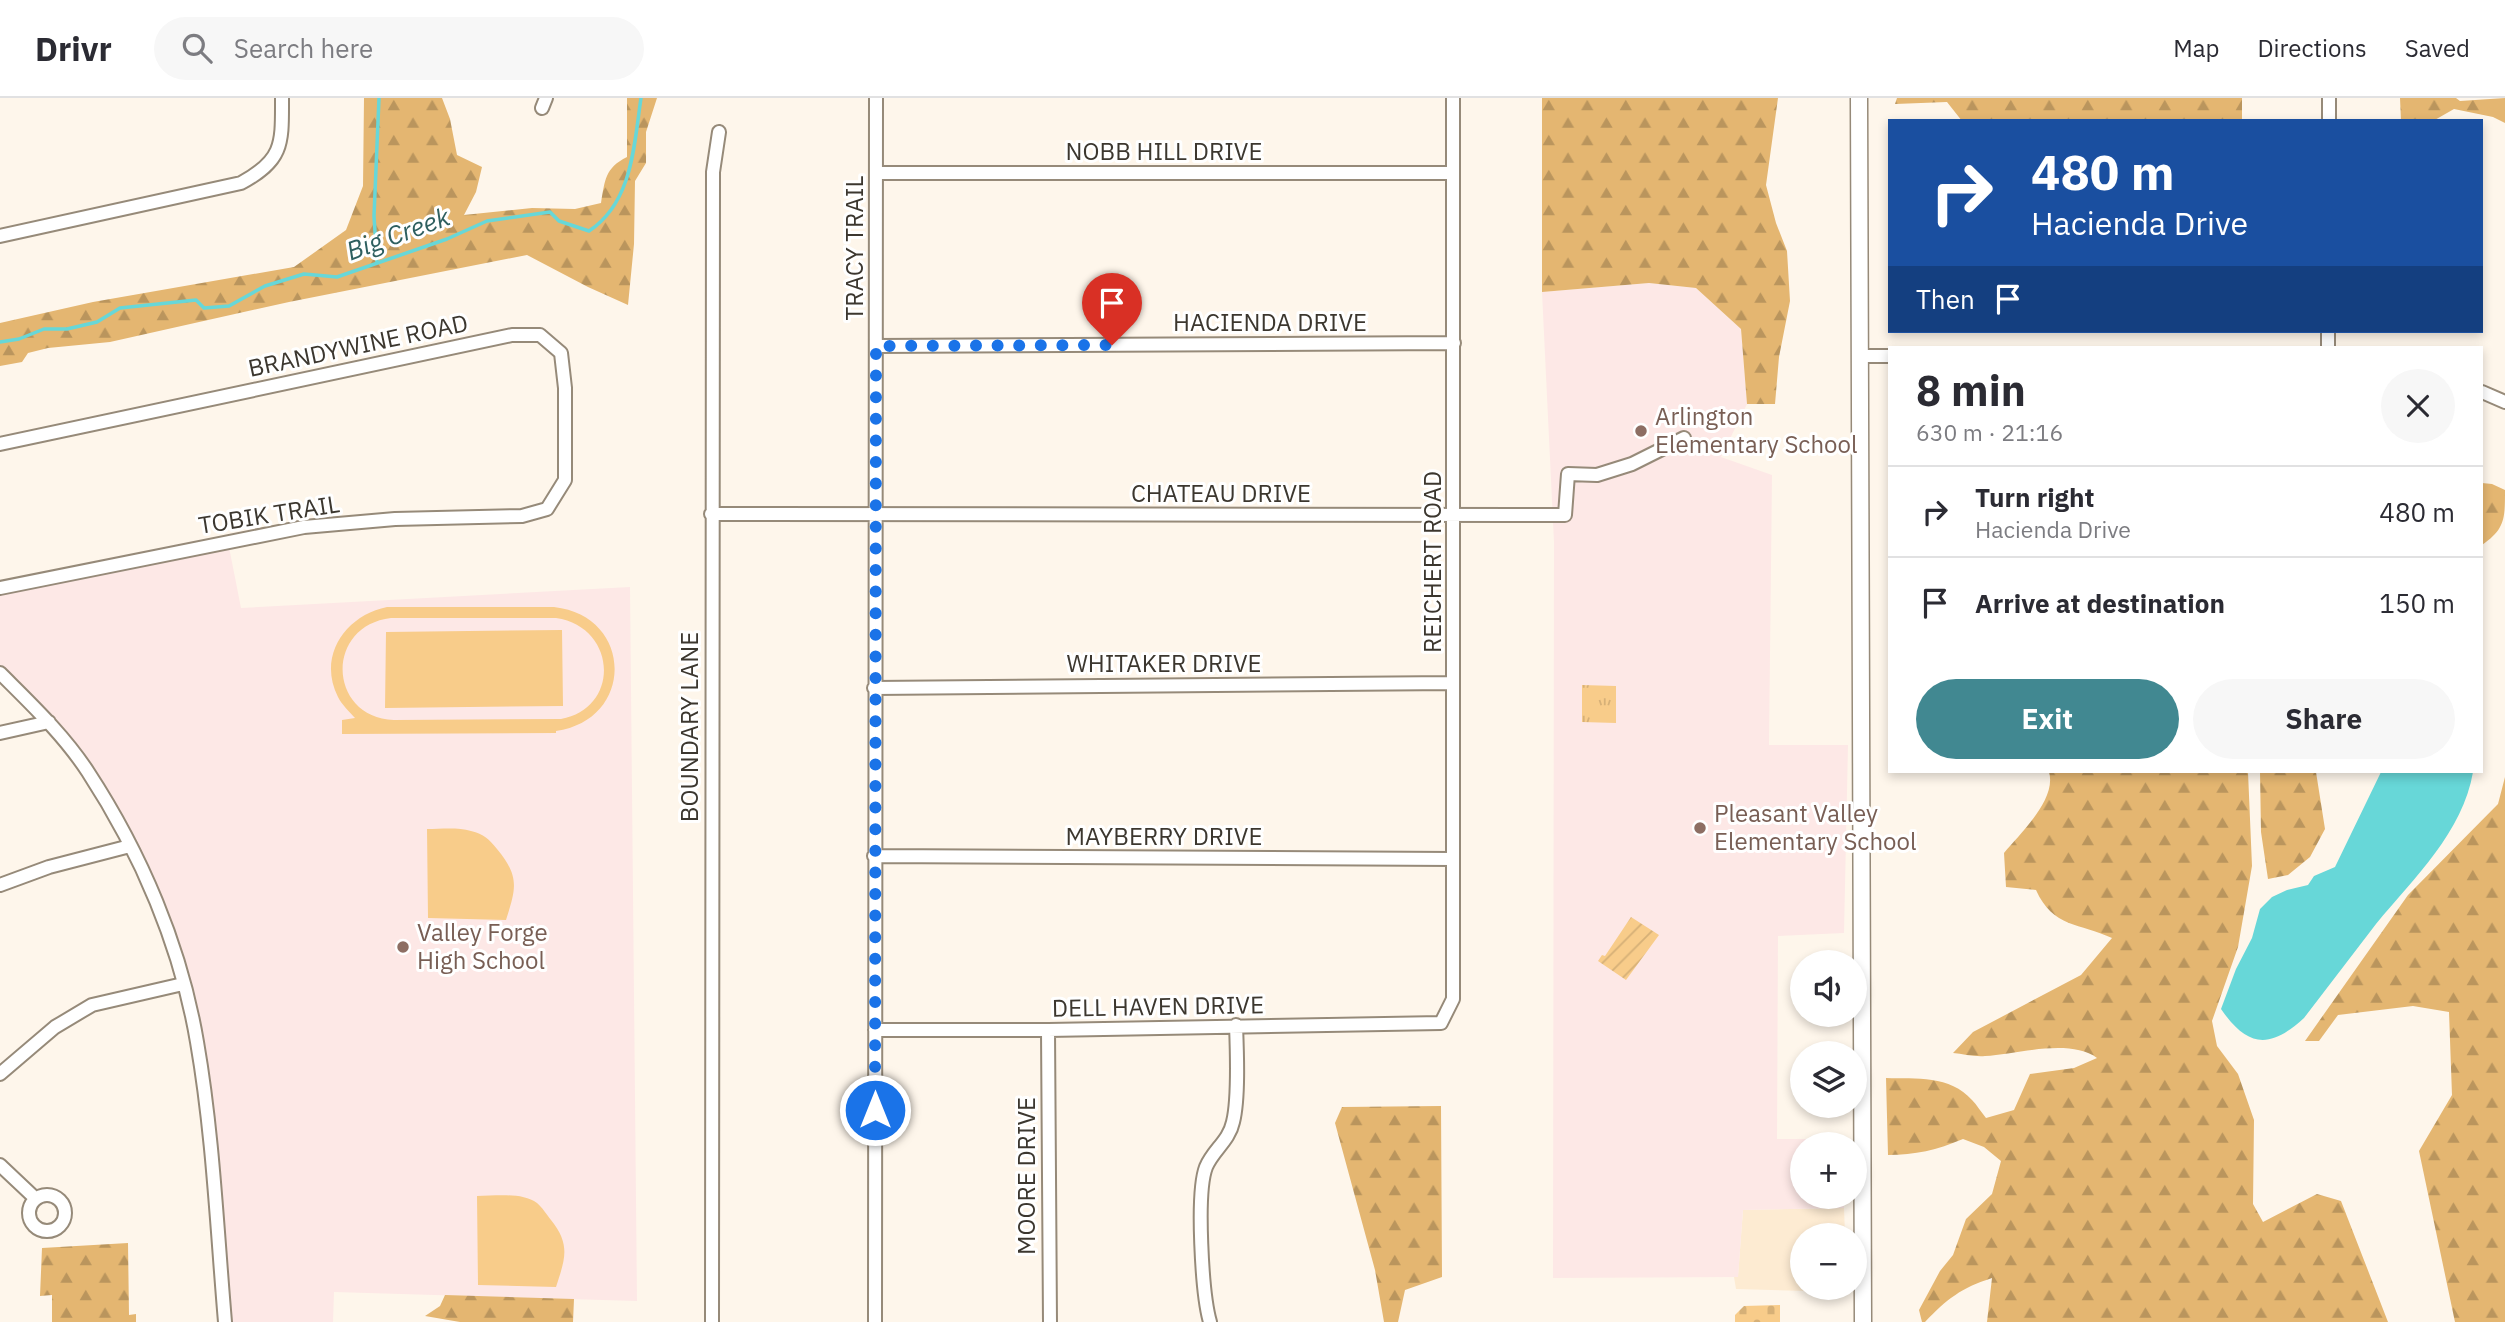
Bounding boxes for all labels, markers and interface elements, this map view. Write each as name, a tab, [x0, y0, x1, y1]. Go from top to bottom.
search box	[154, 17, 644, 80]
text: Drivr	[35, 27, 112, 70]
icon: search	[178, 29, 216, 67]
text: Search here	[234, 31, 373, 65]
text: Map	[2173, 32, 2219, 64]
text: Directions	[2257, 32, 2367, 64]
text: Saved	[2405, 32, 2470, 64]
street label: NOBB HILL DRIVE	[1066, 135, 1262, 167]
text: 480 m	[2031, 140, 2175, 203]
icon: right	[1916, 147, 2007, 238]
street label: TRACY TRAIL	[838, 176, 870, 320]
water label: Big Creek	[341, 199, 454, 267]
text: Hacienda Drive	[2031, 202, 2248, 244]
pin	[1082, 273, 1142, 345]
icon: arrive	[1989, 280, 2027, 318]
text: Then	[1916, 282, 1975, 316]
icon: arrive	[1093, 284, 1131, 322]
street label: BRANDYWINE ROAD	[245, 306, 471, 384]
street label: HACIENDA DRIVE	[1173, 306, 1367, 338]
text: 8 min	[1916, 363, 2026, 418]
button: close	[2381, 369, 2455, 443]
place label: Arlington Elementary School	[1655, 400, 1857, 460]
text: 630 m · 21:16	[1916, 417, 2063, 447]
marker: Arlington Elementary School	[1633, 423, 1649, 439]
street label: REICHERT ROAD	[1416, 471, 1448, 653]
street label: CHATEAU DRIVE	[1131, 477, 1311, 509]
text: Turn right	[1975, 480, 2094, 514]
street label: TOBIK TRAIL	[196, 487, 342, 541]
icon: right	[1916, 493, 1954, 531]
text: 480 m	[2379, 495, 2455, 529]
text: Hacienda Drive	[1975, 514, 2131, 544]
icon: arrive	[1916, 584, 1954, 622]
text: Arrive at destination	[1975, 586, 2225, 620]
text: 150 m	[2379, 586, 2455, 620]
street label: BOUNDARY LANE	[673, 632, 705, 822]
street label: WHITAKER DRIVE	[1066, 647, 1262, 679]
button: Exit	[1916, 679, 2179, 759]
button: Share	[2193, 679, 2455, 759]
place label: Pleasant Valley Elementary School	[1714, 797, 1916, 857]
street label: MAYBERRY DRIVE	[1066, 820, 1262, 852]
marker: Pleasant Valley Elementary School	[1692, 820, 1708, 836]
place label: Valley Forge High School	[417, 916, 548, 976]
marker: Valley Forge High School	[395, 939, 411, 955]
map controls	[1790, 950, 1867, 1300]
button: sound	[1790, 950, 1867, 1027]
street label: DELL HAVEN DRIVE	[1052, 988, 1264, 1024]
button: layers	[1790, 1041, 1867, 1118]
position arrow	[838, 1073, 912, 1147]
street label: MOORE DRIVE	[1010, 1097, 1042, 1255]
button: +	[1790, 1132, 1867, 1209]
button: −	[1790, 1223, 1867, 1300]

